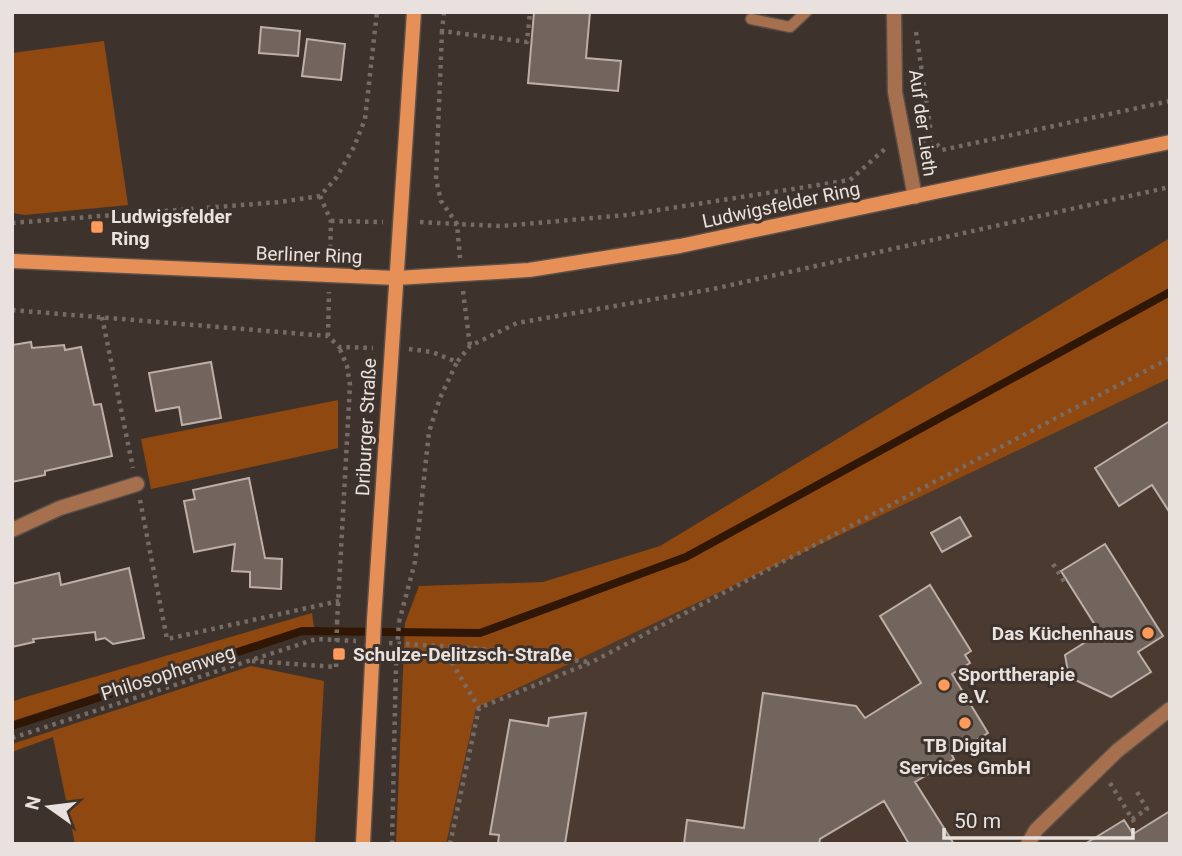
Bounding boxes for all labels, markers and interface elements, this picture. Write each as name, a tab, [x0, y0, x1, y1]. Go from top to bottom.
street label: Auf der Lieth	[904, 68, 942, 178]
street label: Ludwigsfelder Ring	[700, 177, 862, 233]
place label: Ludwigsfelder Ring	[111, 205, 232, 250]
marker: Ludwigsfelder Ring	[89, 219, 105, 235]
street label: Berliner Ring	[255, 242, 363, 268]
street label: Driburger Straße	[351, 357, 381, 497]
place label: Das Küchenhaus	[992, 622, 1134, 645]
marker: Das Küchenhaus	[1140, 625, 1156, 641]
street label: Philosophenweg	[98, 640, 238, 706]
place label: Schulze-Delitzsch-Straße	[353, 643, 572, 666]
marker: Schulze-Delitzsch-Straße	[331, 646, 347, 662]
place label: Sporttherapie e.V.	[958, 663, 1075, 708]
marker: Sporttherapie e.V.	[936, 677, 952, 693]
marker: TB Digital Services GmbH	[957, 715, 973, 731]
place label: TB Digital Services GmbH	[899, 734, 1031, 779]
north arrow	[14, 772, 84, 842]
text: N	[20, 794, 46, 812]
scale bar	[944, 796, 1133, 840]
text: 50 m	[954, 809, 1001, 833]

